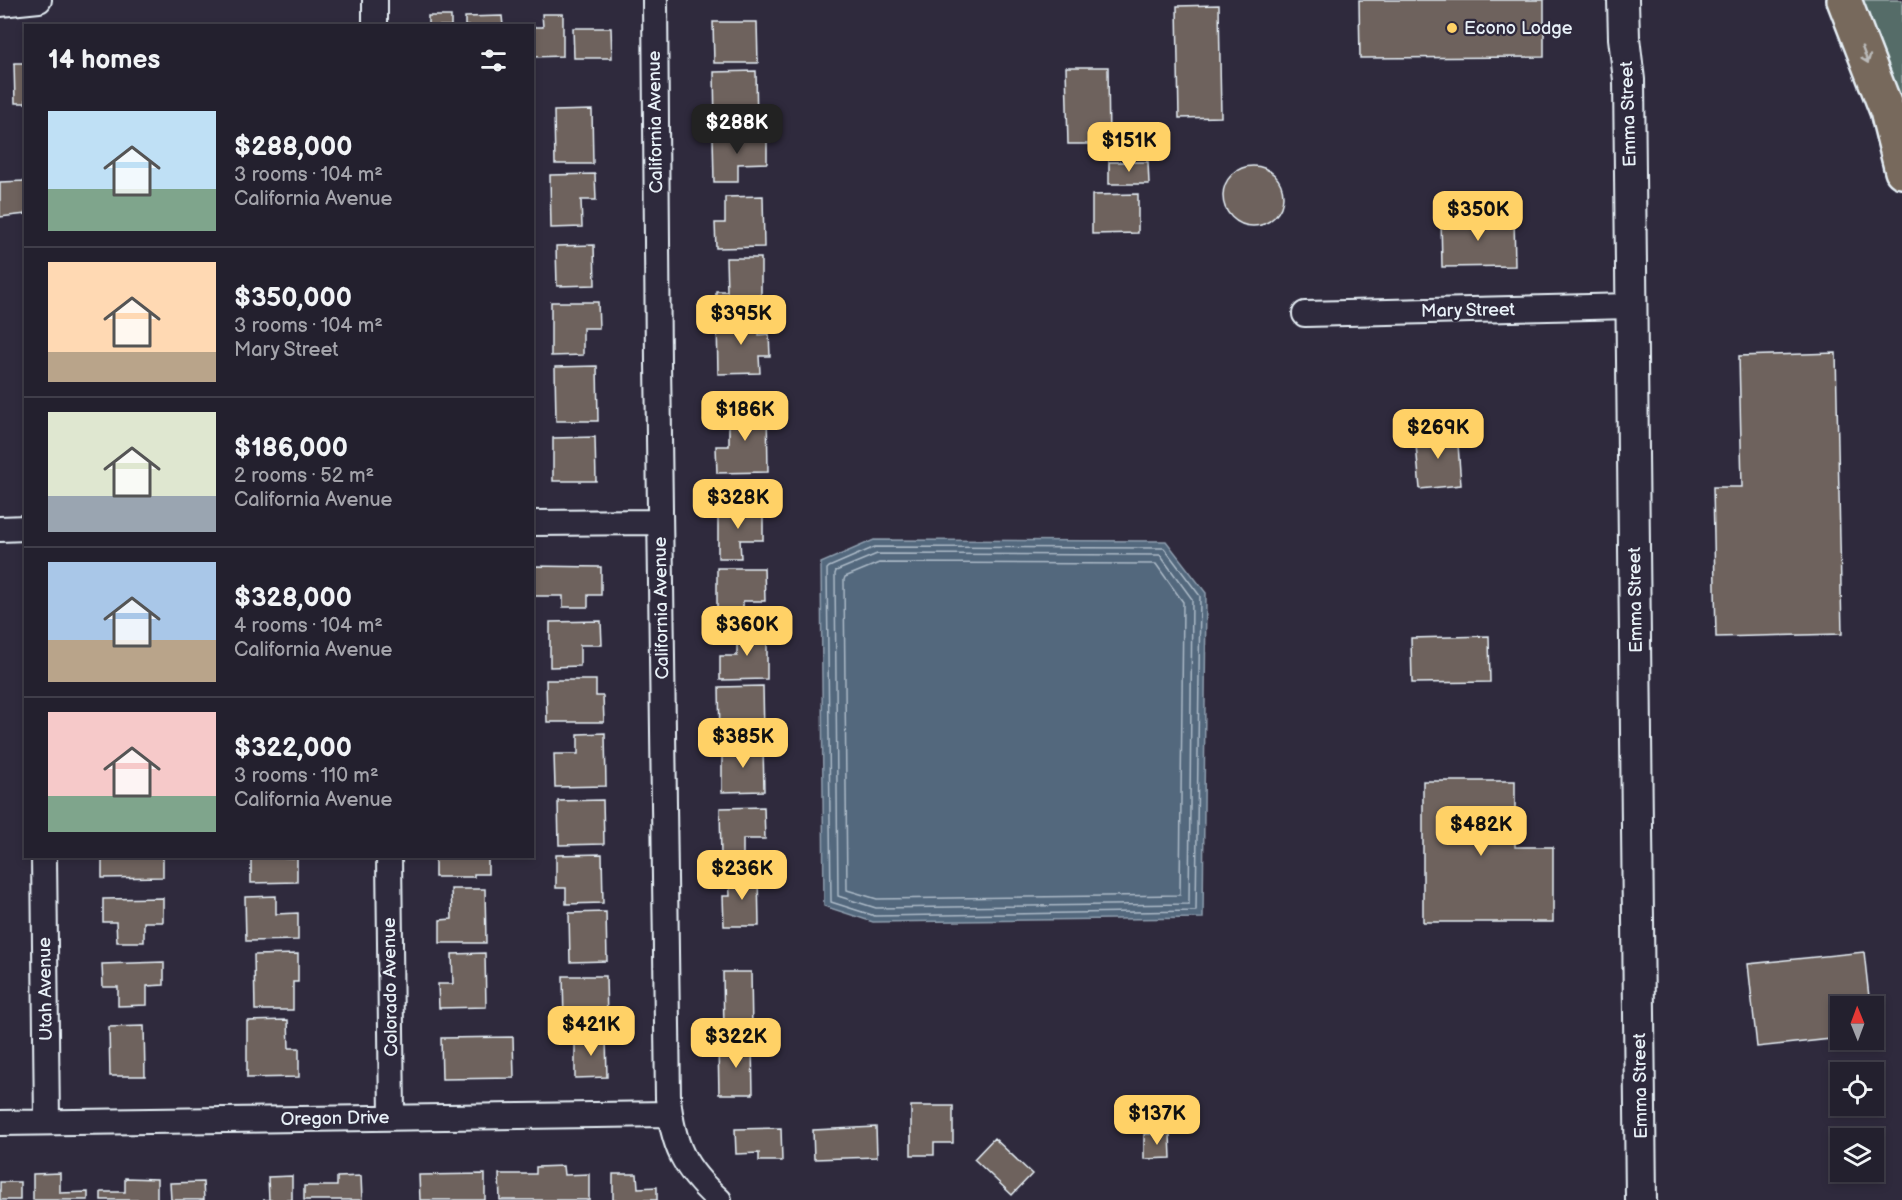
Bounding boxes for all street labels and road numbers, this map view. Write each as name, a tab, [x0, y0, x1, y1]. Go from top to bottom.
street label: California Avenue	[644, 50, 667, 193]
street label: Emma Street	[1616, 60, 1641, 167]
street label: Mary Street	[1421, 299, 1516, 322]
street label: California Avenue	[650, 536, 673, 679]
street label: Emma Street	[1624, 546, 1647, 653]
street label: Colorado Avenue	[379, 917, 402, 1057]
street label: Utah Avenue	[34, 937, 57, 1041]
street label: Emma Street	[1629, 1032, 1652, 1139]
street label: Oregon Drive	[281, 1107, 390, 1130]

